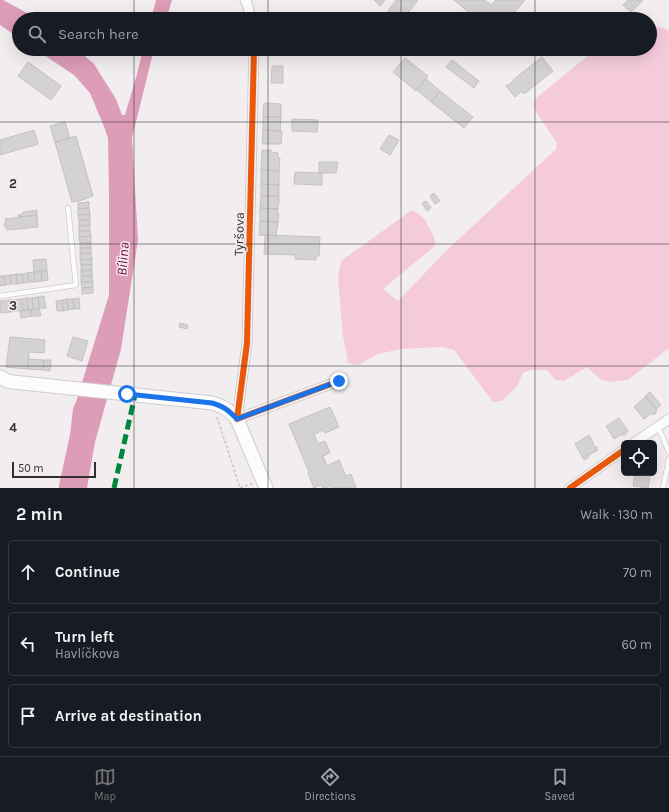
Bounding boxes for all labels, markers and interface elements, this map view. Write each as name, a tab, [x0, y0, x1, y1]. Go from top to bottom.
search box	[12, 12, 657, 56]
icon: search	[26, 23, 48, 45]
text: Search here	[58, 25, 139, 43]
text: 2	[9, 176, 17, 191]
street label: Tyršova	[231, 212, 247, 256]
water label: Bílina	[113, 242, 133, 276]
text: 3	[9, 298, 17, 313]
route end	[330, 372, 348, 390]
route start	[118, 385, 136, 403]
text: 4	[9, 420, 17, 435]
map controls	[621, 440, 657, 476]
button: locate	[621, 440, 657, 476]
scale bar	[12, 460, 96, 479]
text: 50 m	[18, 462, 44, 475]
text: 2 min	[16, 504, 63, 524]
text: Walk · 130 m	[580, 507, 653, 522]
icon: ahead	[17, 561, 39, 583]
text: Continue	[55, 563, 120, 581]
text: 70 m	[623, 565, 652, 580]
text: Turn left	[55, 628, 114, 646]
icon: left	[17, 633, 39, 655]
text: 60 m	[622, 637, 652, 652]
text: Havlíčkova	[55, 646, 120, 661]
icon: arrive	[17, 705, 39, 727]
text: Arrive at destination	[55, 707, 202, 725]
tab: Map	[94, 766, 116, 803]
tab: Directions	[304, 766, 356, 803]
tab: Saved	[544, 766, 575, 803]

